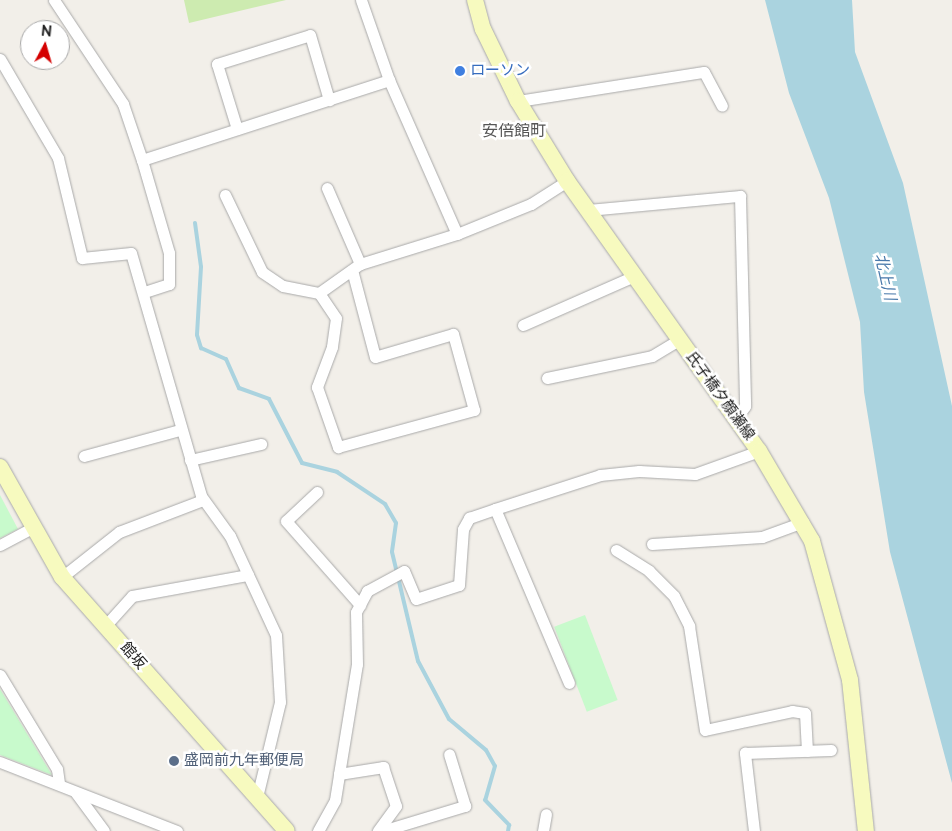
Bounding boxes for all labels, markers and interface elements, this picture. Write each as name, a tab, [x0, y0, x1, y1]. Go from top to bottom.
north arrow	[20, 20, 70, 70]
text: N	[40, 23, 53, 40]
place label: ローソン	[470, 62, 530, 80]
marker: ローソン	[454, 65, 466, 77]
district label: 安倍館町	[482, 121, 546, 141]
water label: 北上川	[870, 251, 900, 303]
street label: 氏子橋夕顔瀬線	[682, 348, 758, 444]
street label: 館坂	[116, 639, 150, 673]
place label: 盛岡前九年郵便局	[184, 752, 304, 770]
marker: 盛岡前九年郵便局	[168, 755, 180, 767]

